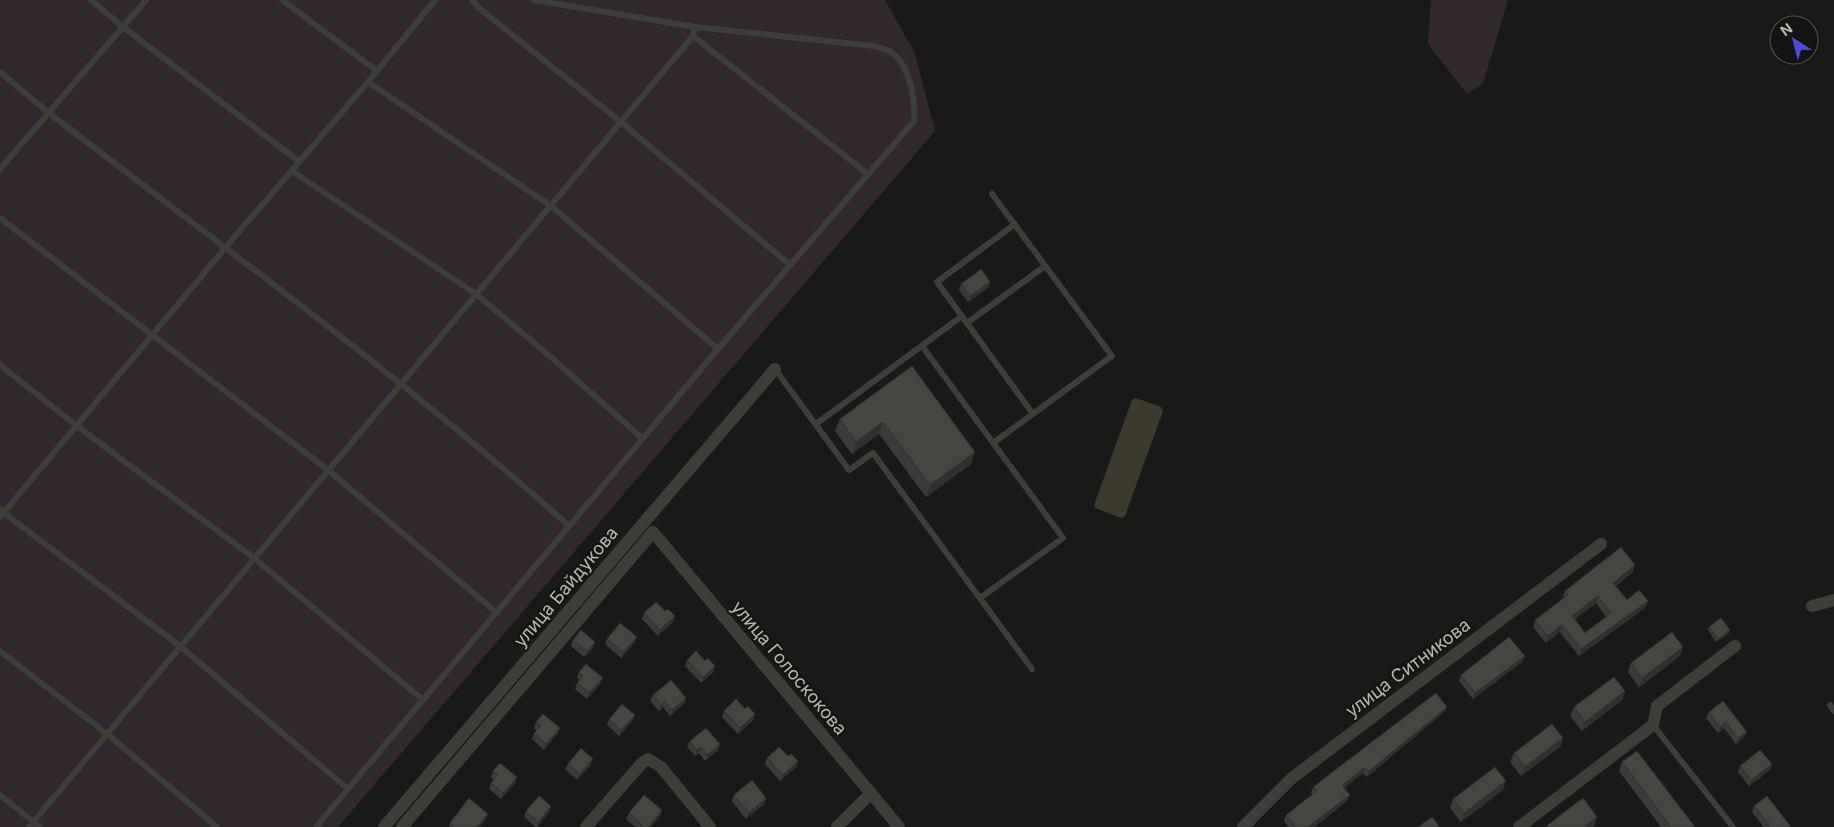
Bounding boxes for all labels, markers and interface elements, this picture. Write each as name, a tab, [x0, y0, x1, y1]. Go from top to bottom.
north arrow	[1769, 15, 1819, 65]
text: N	[1777, 19, 1795, 39]
street label: улица Байдукова	[509, 522, 622, 651]
street label: улица Голоскокова	[727, 597, 851, 739]
street label: улица Ситникова	[1341, 614, 1474, 721]

